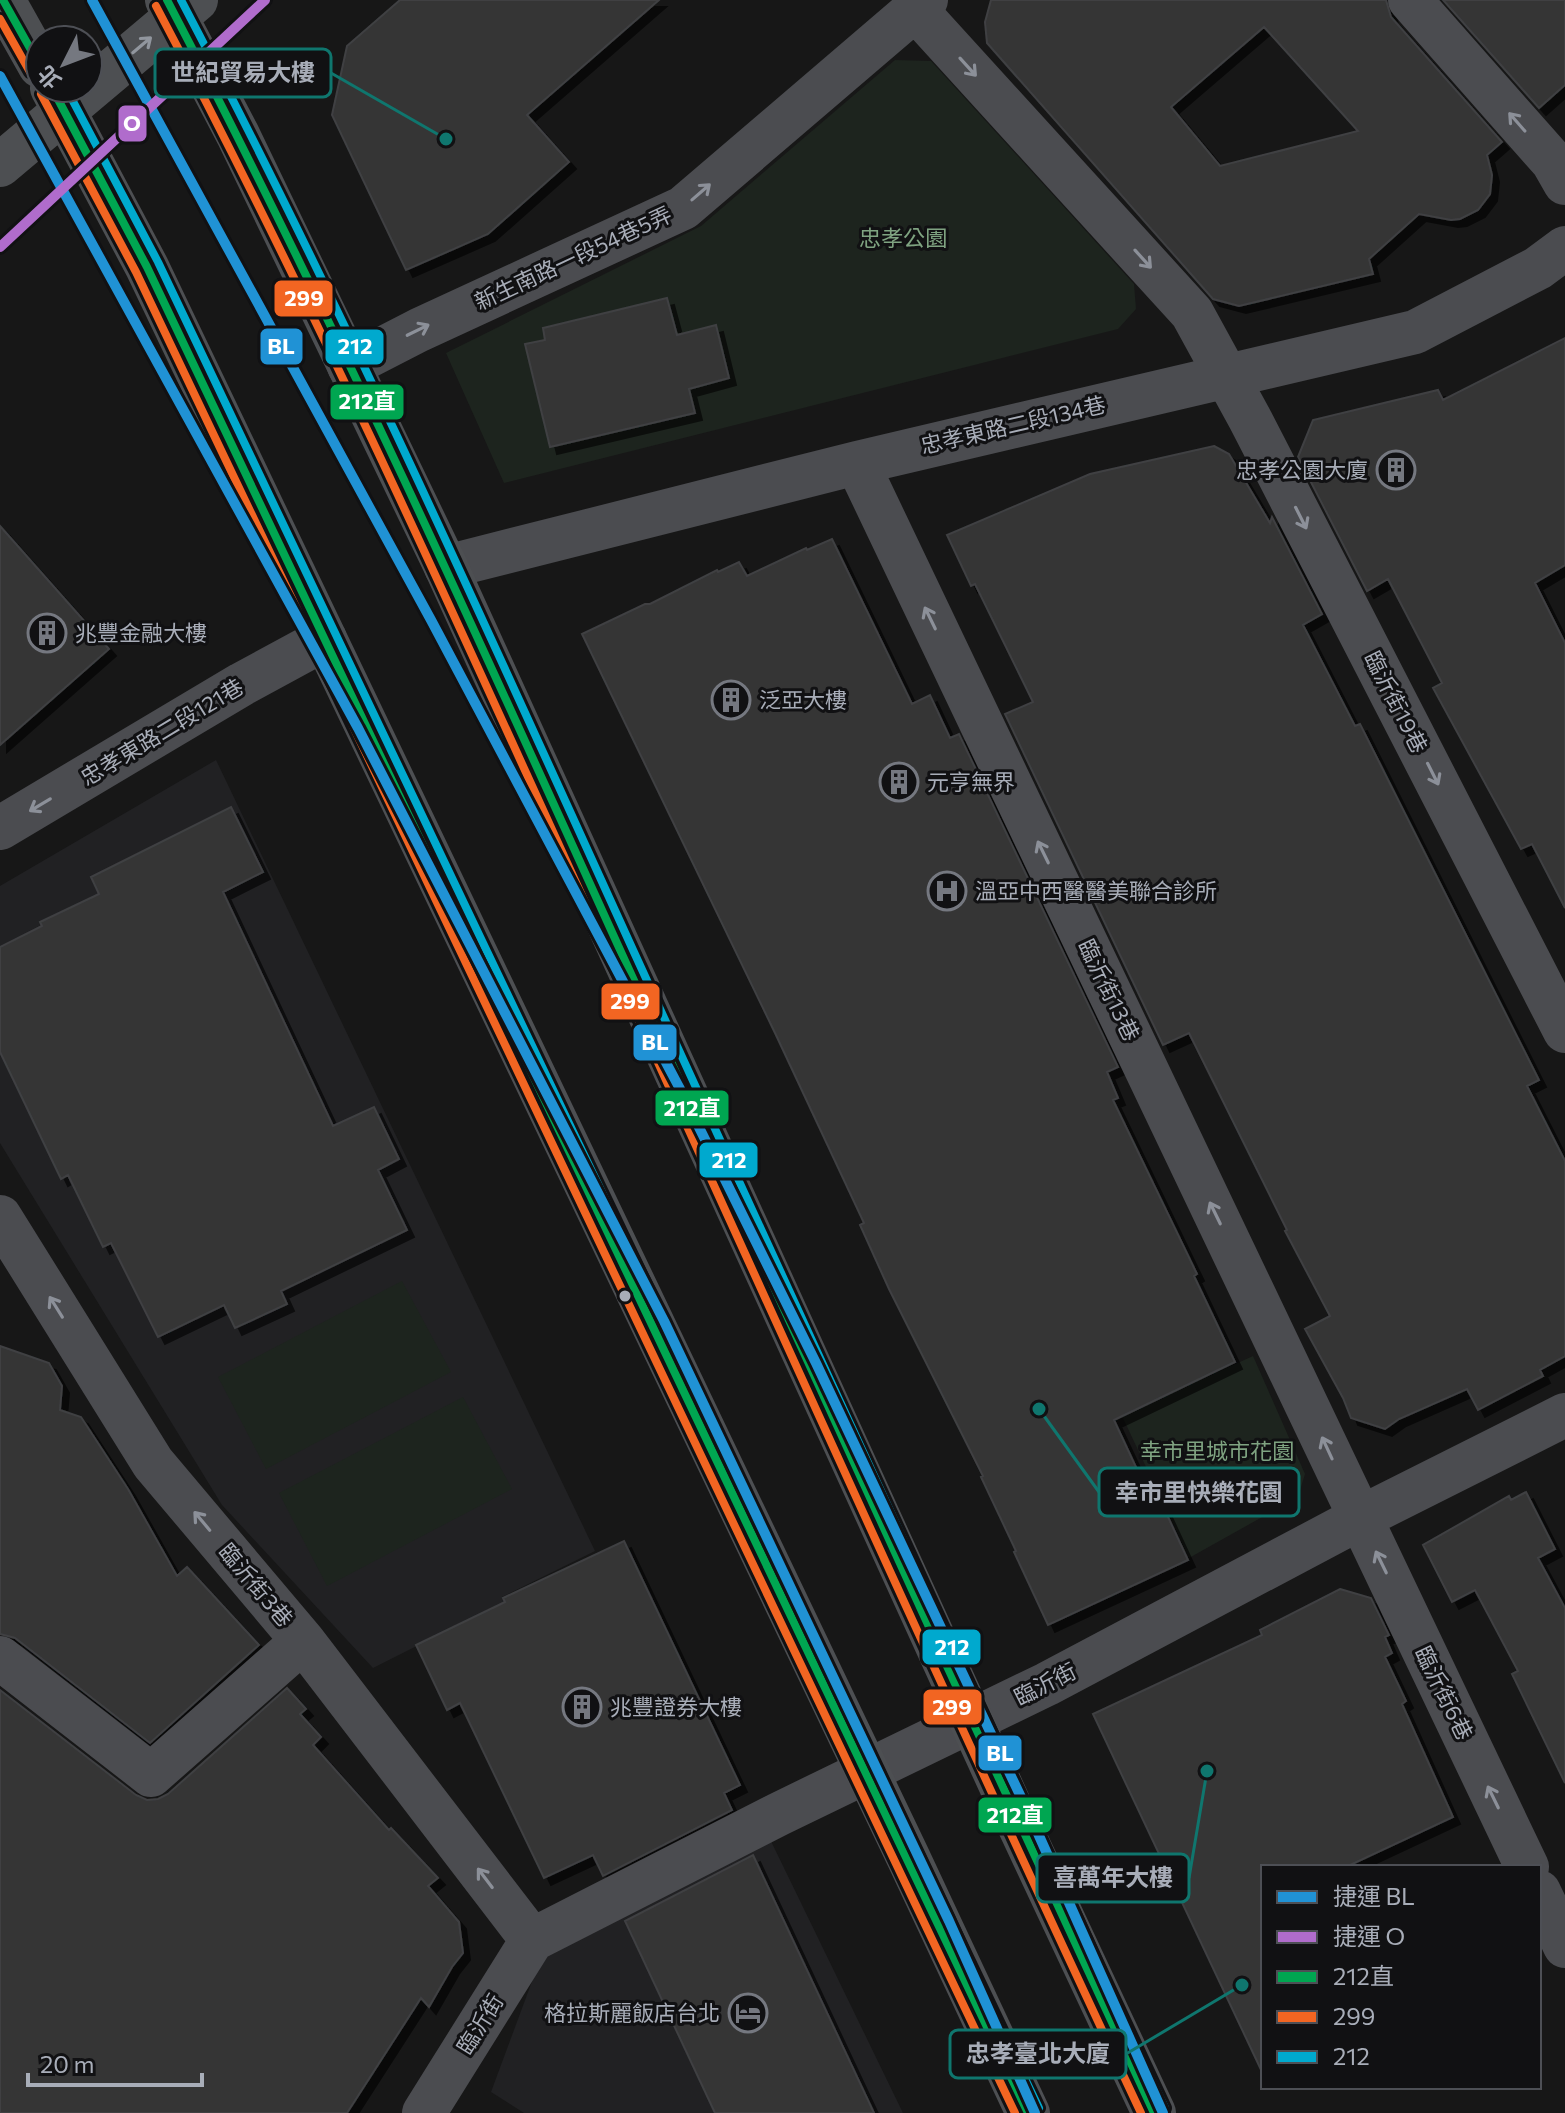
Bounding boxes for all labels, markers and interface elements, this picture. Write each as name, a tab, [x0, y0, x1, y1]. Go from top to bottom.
north arrow	[24, 24, 104, 104]
one-way arrow	[132, 36, 152, 54]
callout: 世紀貿易大樓	[155, 49, 331, 97]
one-way arrow	[958, 56, 976, 76]
text: 世紀貿易大樓	[171, 57, 315, 86]
text: 北	[31, 61, 66, 95]
line badge: O	[117, 104, 148, 143]
text: O	[123, 109, 141, 136]
one-way arrow	[1508, 112, 1526, 132]
one-way arrow	[691, 183, 711, 201]
street label: 新生南路一段54巷5弄	[470, 200, 676, 315]
park label: 忠孝公園	[859, 224, 947, 251]
one-way arrow	[1134, 248, 1152, 268]
line badge: 299	[273, 279, 334, 318]
text: 299	[284, 284, 324, 311]
one-way arrow	[406, 322, 429, 337]
line badge: BL	[259, 327, 304, 366]
line badge: 212	[324, 328, 385, 366]
text: BL	[267, 332, 295, 359]
text: 212	[338, 332, 373, 359]
line badge: 212直	[329, 383, 405, 421]
text: 212直	[339, 387, 396, 414]
street label: 忠孝東路二段134巷	[918, 390, 1108, 459]
building icon: 忠孝公園大廈	[1375, 449, 1417, 491]
place label: 忠孝公園大廈	[1236, 456, 1368, 483]
one-way arrow	[1294, 506, 1310, 529]
one-way arrow	[922, 606, 937, 630]
building icon: 兆豐金融大樓	[26, 612, 68, 654]
place label: 兆豐金融大樓	[75, 619, 207, 646]
street label: 臨沂街19巷	[1359, 646, 1434, 757]
street label: 忠孝東路二段121巷	[75, 672, 248, 791]
building icon: 泛亞大樓	[710, 679, 752, 721]
place label: 泛亞大樓	[759, 686, 847, 713]
building icon: 元亨無界	[878, 761, 920, 803]
one-way arrow	[1426, 762, 1441, 786]
place label: 元亨無界	[927, 768, 1015, 795]
one-way arrow	[29, 797, 52, 813]
one-way arrow	[1035, 841, 1050, 865]
hospital icon: 溫亞中西醫醫美聯合診所	[926, 870, 968, 912]
place label: 溫亞中西醫醫美聯合診所	[975, 877, 1217, 904]
street label: 臨沂街13巷	[1073, 934, 1146, 1045]
line badge: 299	[600, 982, 661, 1021]
text: 299	[610, 987, 650, 1014]
line badge: BL	[632, 1023, 678, 1062]
text: BL	[641, 1028, 669, 1055]
line badge: 212直	[654, 1089, 730, 1127]
text: 212直	[664, 1094, 721, 1121]
line badge: 212	[698, 1141, 759, 1179]
text: 212	[712, 1146, 747, 1173]
one-way arrow	[1207, 1201, 1222, 1225]
unlabelled marker	[617, 1288, 633, 1304]
one-way arrow	[47, 1296, 64, 1318]
one-way arrow	[1319, 1436, 1334, 1460]
park label: 幸市里城市花園	[1140, 1437, 1294, 1464]
callout: 幸市里快樂花園	[1099, 1468, 1299, 1516]
text: 幸市里快樂花園	[1115, 1477, 1283, 1506]
one-way arrow	[193, 1511, 211, 1532]
street label: 臨沂街3巷	[214, 1537, 299, 1632]
one-way arrow	[1373, 1550, 1388, 1574]
line badge: 212	[921, 1628, 982, 1666]
text: 212	[935, 1633, 970, 1660]
street label: 臨沂街6巷	[1410, 1641, 1479, 1744]
street label: 臨沂街	[1009, 1657, 1080, 1711]
building icon: 兆豐證券大樓	[561, 1686, 603, 1728]
line badge: 299	[922, 1688, 983, 1726]
place label: 兆豐證券大樓	[610, 1693, 742, 1720]
text: 299	[932, 1693, 972, 1720]
line badge: BL	[977, 1734, 1023, 1772]
text: BL	[986, 1739, 1014, 1766]
one-way arrow	[1485, 1785, 1500, 1809]
line badge: 212直	[977, 1796, 1053, 1834]
text: 212直	[987, 1801, 1044, 1828]
callout: 喜萬年大樓	[1037, 1854, 1189, 1902]
text: 喜萬年大樓	[1053, 1862, 1173, 1891]
legend	[1261, 1865, 1541, 2089]
one-way arrow	[477, 1868, 494, 1889]
text: 捷運 BL	[1333, 1881, 1415, 1910]
text: 捷運 O	[1333, 1921, 1405, 1950]
text: 212直	[1333, 1961, 1394, 1990]
street label: 臨沂街	[451, 1989, 509, 2059]
hotel icon: 格拉斯麗飯店台北	[727, 1992, 769, 2034]
place label: 格拉斯麗飯店台北	[544, 1999, 720, 2026]
text: 299	[1333, 2001, 1375, 2030]
callout: 忠孝臺北大廈	[950, 2030, 1126, 2078]
scale bar	[28, 2037, 202, 2087]
text: 忠孝臺北大廈	[966, 2038, 1110, 2067]
text: 212	[1333, 2041, 1370, 2070]
text: 20 m	[40, 2049, 94, 2078]

